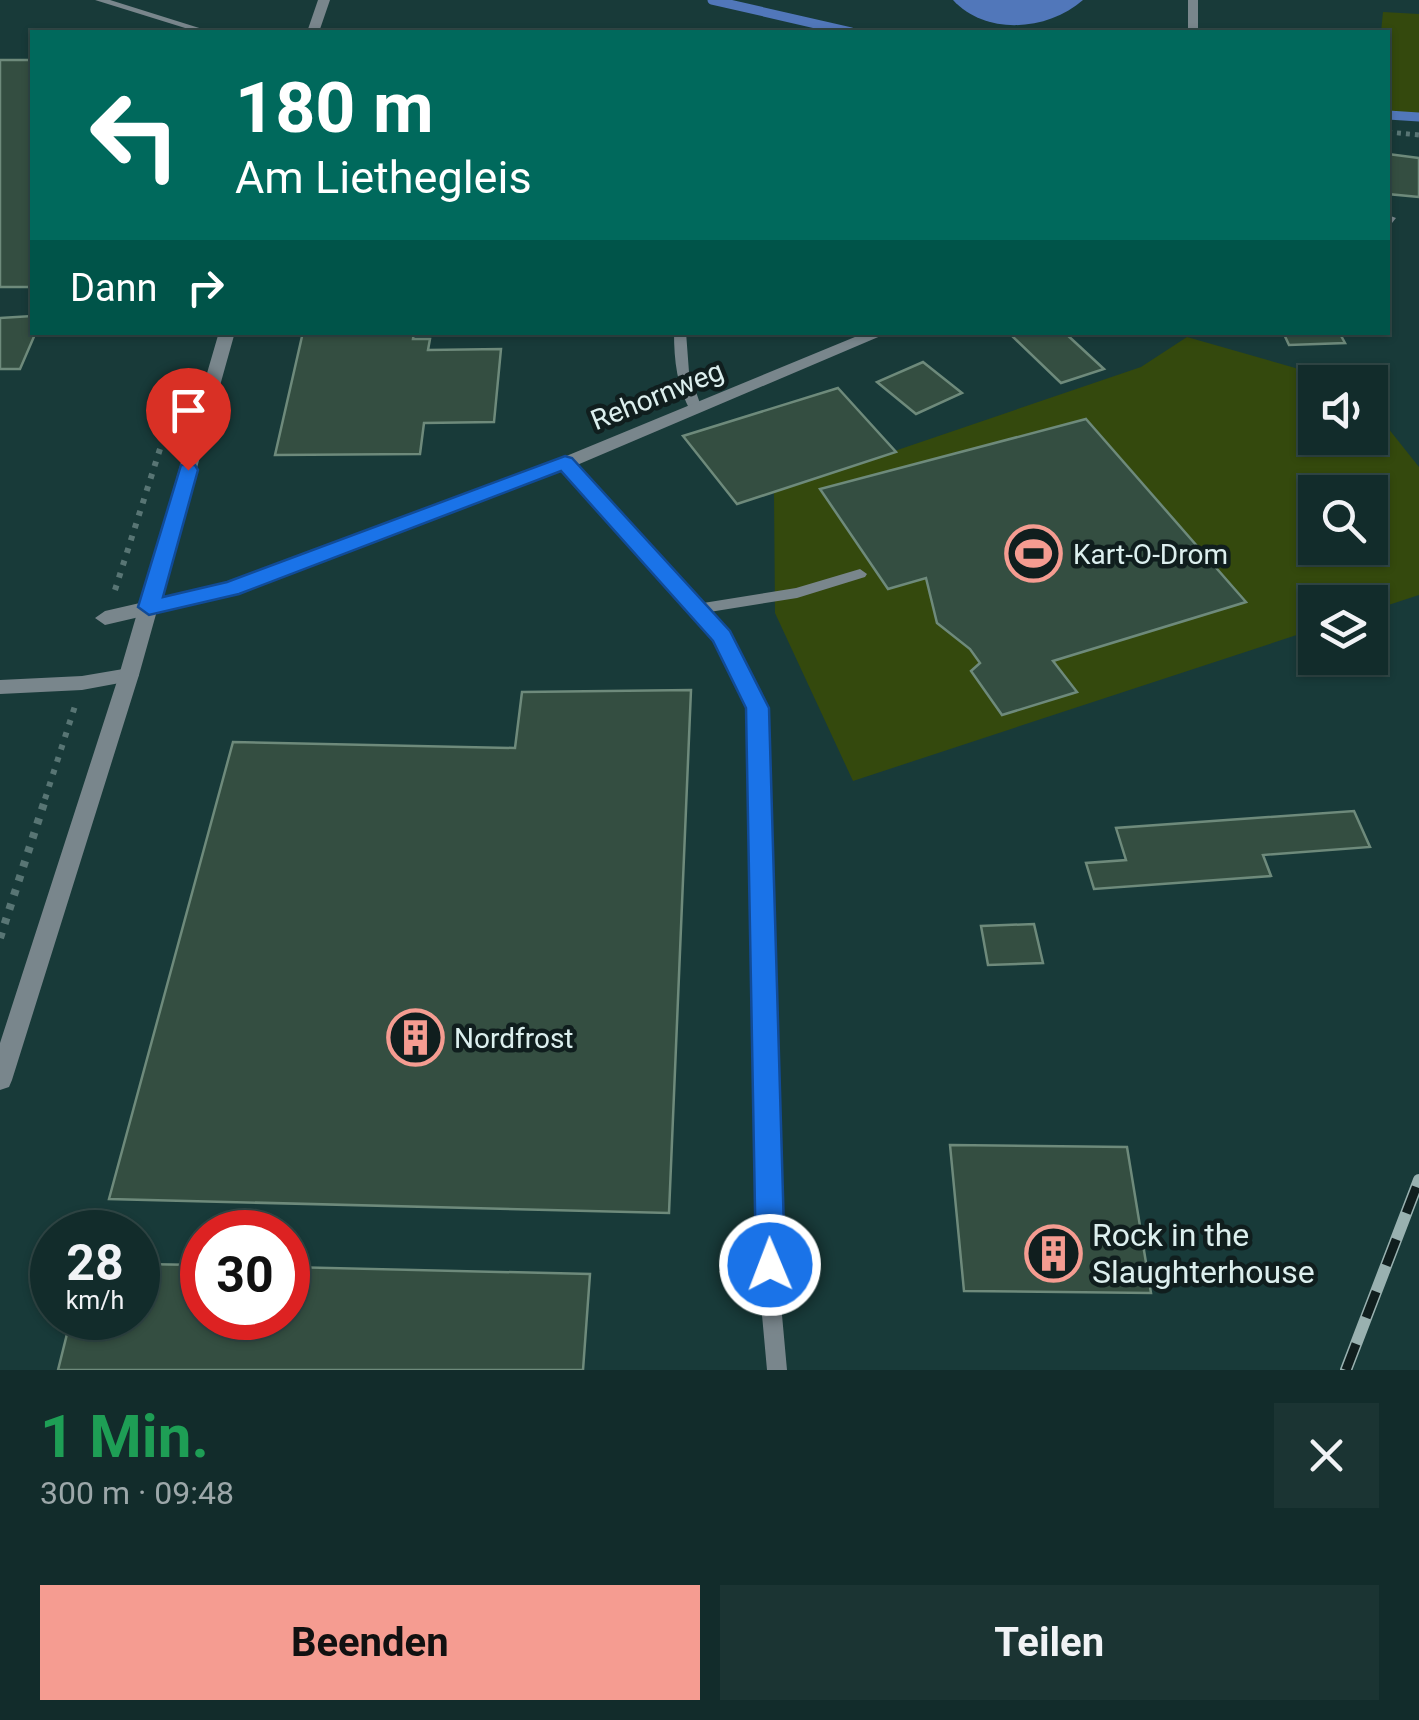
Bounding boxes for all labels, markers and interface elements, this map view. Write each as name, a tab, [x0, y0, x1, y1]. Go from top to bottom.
text: 180 m	[235, 67, 434, 149]
icon: left	[70, 70, 200, 200]
text: Am Liethegleis	[235, 151, 532, 204]
icon: right	[178, 260, 233, 315]
text: Dann	[70, 266, 158, 310]
street label: Rehornweg	[586, 354, 728, 437]
map controls	[1298, 365, 1388, 675]
button: sound	[1298, 365, 1388, 455]
pin	[146, 368, 231, 471]
icon: arrive	[161, 383, 216, 438]
button: search	[1298, 475, 1388, 565]
sports icon: Kart-O-Drom	[1004, 524, 1064, 584]
place label: Kart-O-Drom	[1073, 538, 1228, 571]
button: layers	[1298, 585, 1388, 675]
building icon: Nordfrost	[385, 1008, 445, 1068]
place label: Nordfrost	[454, 1022, 574, 1055]
speed limit sign: 30	[180, 1210, 310, 1340]
position arrow	[718, 1213, 822, 1317]
place label: Rock in the Slaughterhouse	[1092, 1216, 1315, 1291]
building icon: Rock in the Slaughterhouse	[1023, 1223, 1083, 1283]
text: 28	[66, 1234, 124, 1292]
text: km/h	[66, 1286, 124, 1315]
text: 1 Min.	[40, 1401, 209, 1472]
button: close	[1274, 1403, 1379, 1508]
text: 300 m · 09:48	[40, 1474, 234, 1512]
button: Beenden	[40, 1585, 700, 1700]
button: Teilen	[720, 1585, 1379, 1700]

